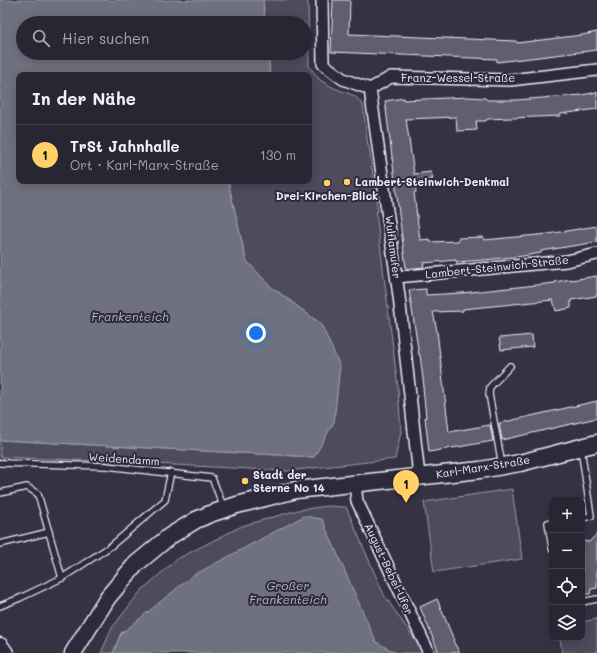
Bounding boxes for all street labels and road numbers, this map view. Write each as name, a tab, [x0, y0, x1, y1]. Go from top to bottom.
street label: Franz-Wessel-Straße	[401, 70, 515, 85]
street label: Wulflamufer	[382, 214, 405, 279]
street label: Lambert-Steinwich-Straße	[425, 252, 569, 281]
street label: Weidendamm	[88, 449, 160, 468]
street label: Karl-Marx-Straße	[435, 452, 531, 481]
street label: August-Bebel-Ufer	[362, 520, 417, 617]

